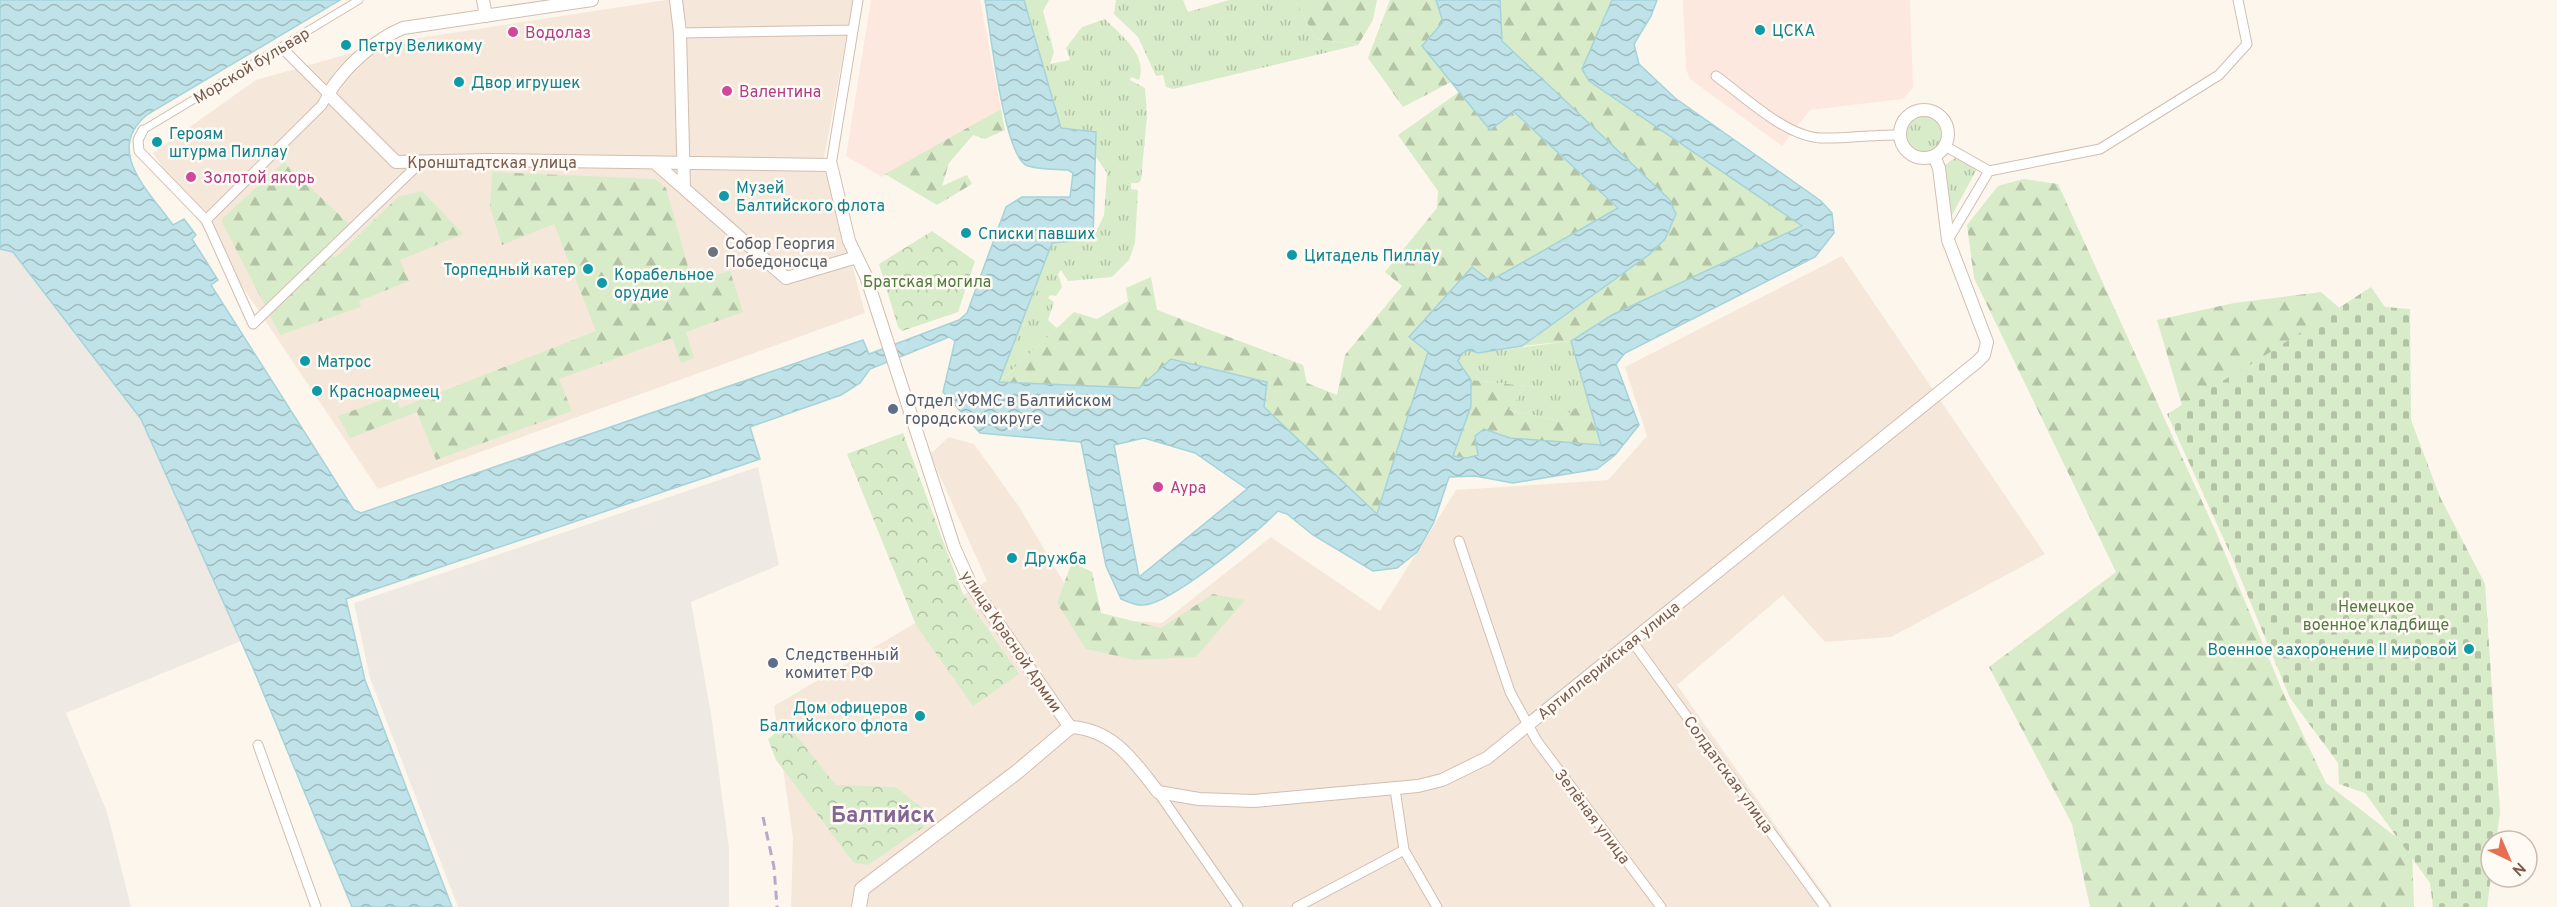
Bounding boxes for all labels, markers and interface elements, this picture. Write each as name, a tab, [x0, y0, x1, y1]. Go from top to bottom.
place label: ЦСКА	[1772, 22, 1815, 42]
marker: ЦСКА	[1753, 23, 1767, 37]
street label: Морской бульвар	[190, 24, 314, 109]
place label: Водолаз	[525, 24, 591, 44]
marker: Водолаз	[506, 25, 520, 39]
place label: Петру Великому	[358, 37, 482, 57]
marker: Петру Великому	[339, 38, 353, 52]
place label: Двор игрушек	[471, 74, 580, 94]
marker: Двор игрушек	[452, 75, 466, 89]
place label: Валентина	[739, 83, 821, 103]
marker: Валентина	[720, 84, 734, 98]
place label: Героям штурма Пиллау	[169, 125, 288, 163]
marker: Героям штурма Пиллау	[150, 135, 164, 149]
street label: Кронштадтская улица	[407, 154, 577, 174]
place label: Золотой якорь	[203, 169, 315, 189]
marker: Золотой якорь	[184, 170, 198, 184]
place label: Музей Балтийского флота	[736, 179, 885, 217]
marker: Музей Балтийского флота	[717, 189, 731, 203]
place label: Списки павших	[978, 225, 1095, 245]
marker: Списки павших	[959, 226, 973, 240]
place label: Собор Георгия Победоносца	[725, 235, 835, 273]
marker: Собор Георгия Победоносца	[706, 245, 720, 259]
place label: Цитадель Пиллау	[1304, 247, 1440, 267]
marker: Цитадель Пиллау	[1285, 248, 1299, 262]
place label: Торпедный катер	[443, 261, 576, 281]
marker: Торпедный катер	[581, 262, 595, 276]
place label: Корабельное орудие	[614, 266, 714, 304]
park label: Братская могила	[863, 273, 991, 293]
marker: Корабельное орудие	[595, 276, 609, 290]
place label: Матрос	[317, 353, 371, 373]
marker: Матрос	[298, 354, 312, 368]
place label: Красноармеец	[329, 383, 440, 403]
marker: Красноармеец	[310, 384, 324, 398]
place label: Отдел УФМС в Балтийском городском округе	[905, 392, 1112, 430]
marker: Отдел УФМС в Балтийском городском округе	[886, 402, 900, 416]
place label: Аура	[1170, 479, 1206, 499]
marker: Аура	[1151, 480, 1165, 494]
place label: Дружба	[1024, 550, 1086, 570]
marker: Дружба	[1005, 551, 1019, 565]
street label: улица Красной Армии	[955, 567, 1065, 717]
street label: Артиллерийская улица	[1534, 598, 1685, 725]
park label: Немецкое военное кладбище	[2303, 598, 2449, 636]
place label: Военное захоронение II мировой	[2207, 641, 2457, 661]
marker: Военное захоронение II мировой	[2462, 642, 2476, 656]
place label: Следственный комитет РФ	[785, 646, 899, 684]
marker: Следственный комитет РФ	[766, 656, 780, 670]
place label: Дом офицеров Балтийского флота	[759, 699, 908, 737]
marker: Дом офицеров Балтийского флота	[913, 709, 927, 723]
street label: Солдатская улица	[1678, 713, 1777, 838]
street label: Зелёная улица	[1549, 766, 1634, 869]
district label: Балтийск	[831, 803, 935, 830]
north arrow	[2479, 829, 2539, 889]
text: N	[2507, 857, 2529, 880]

